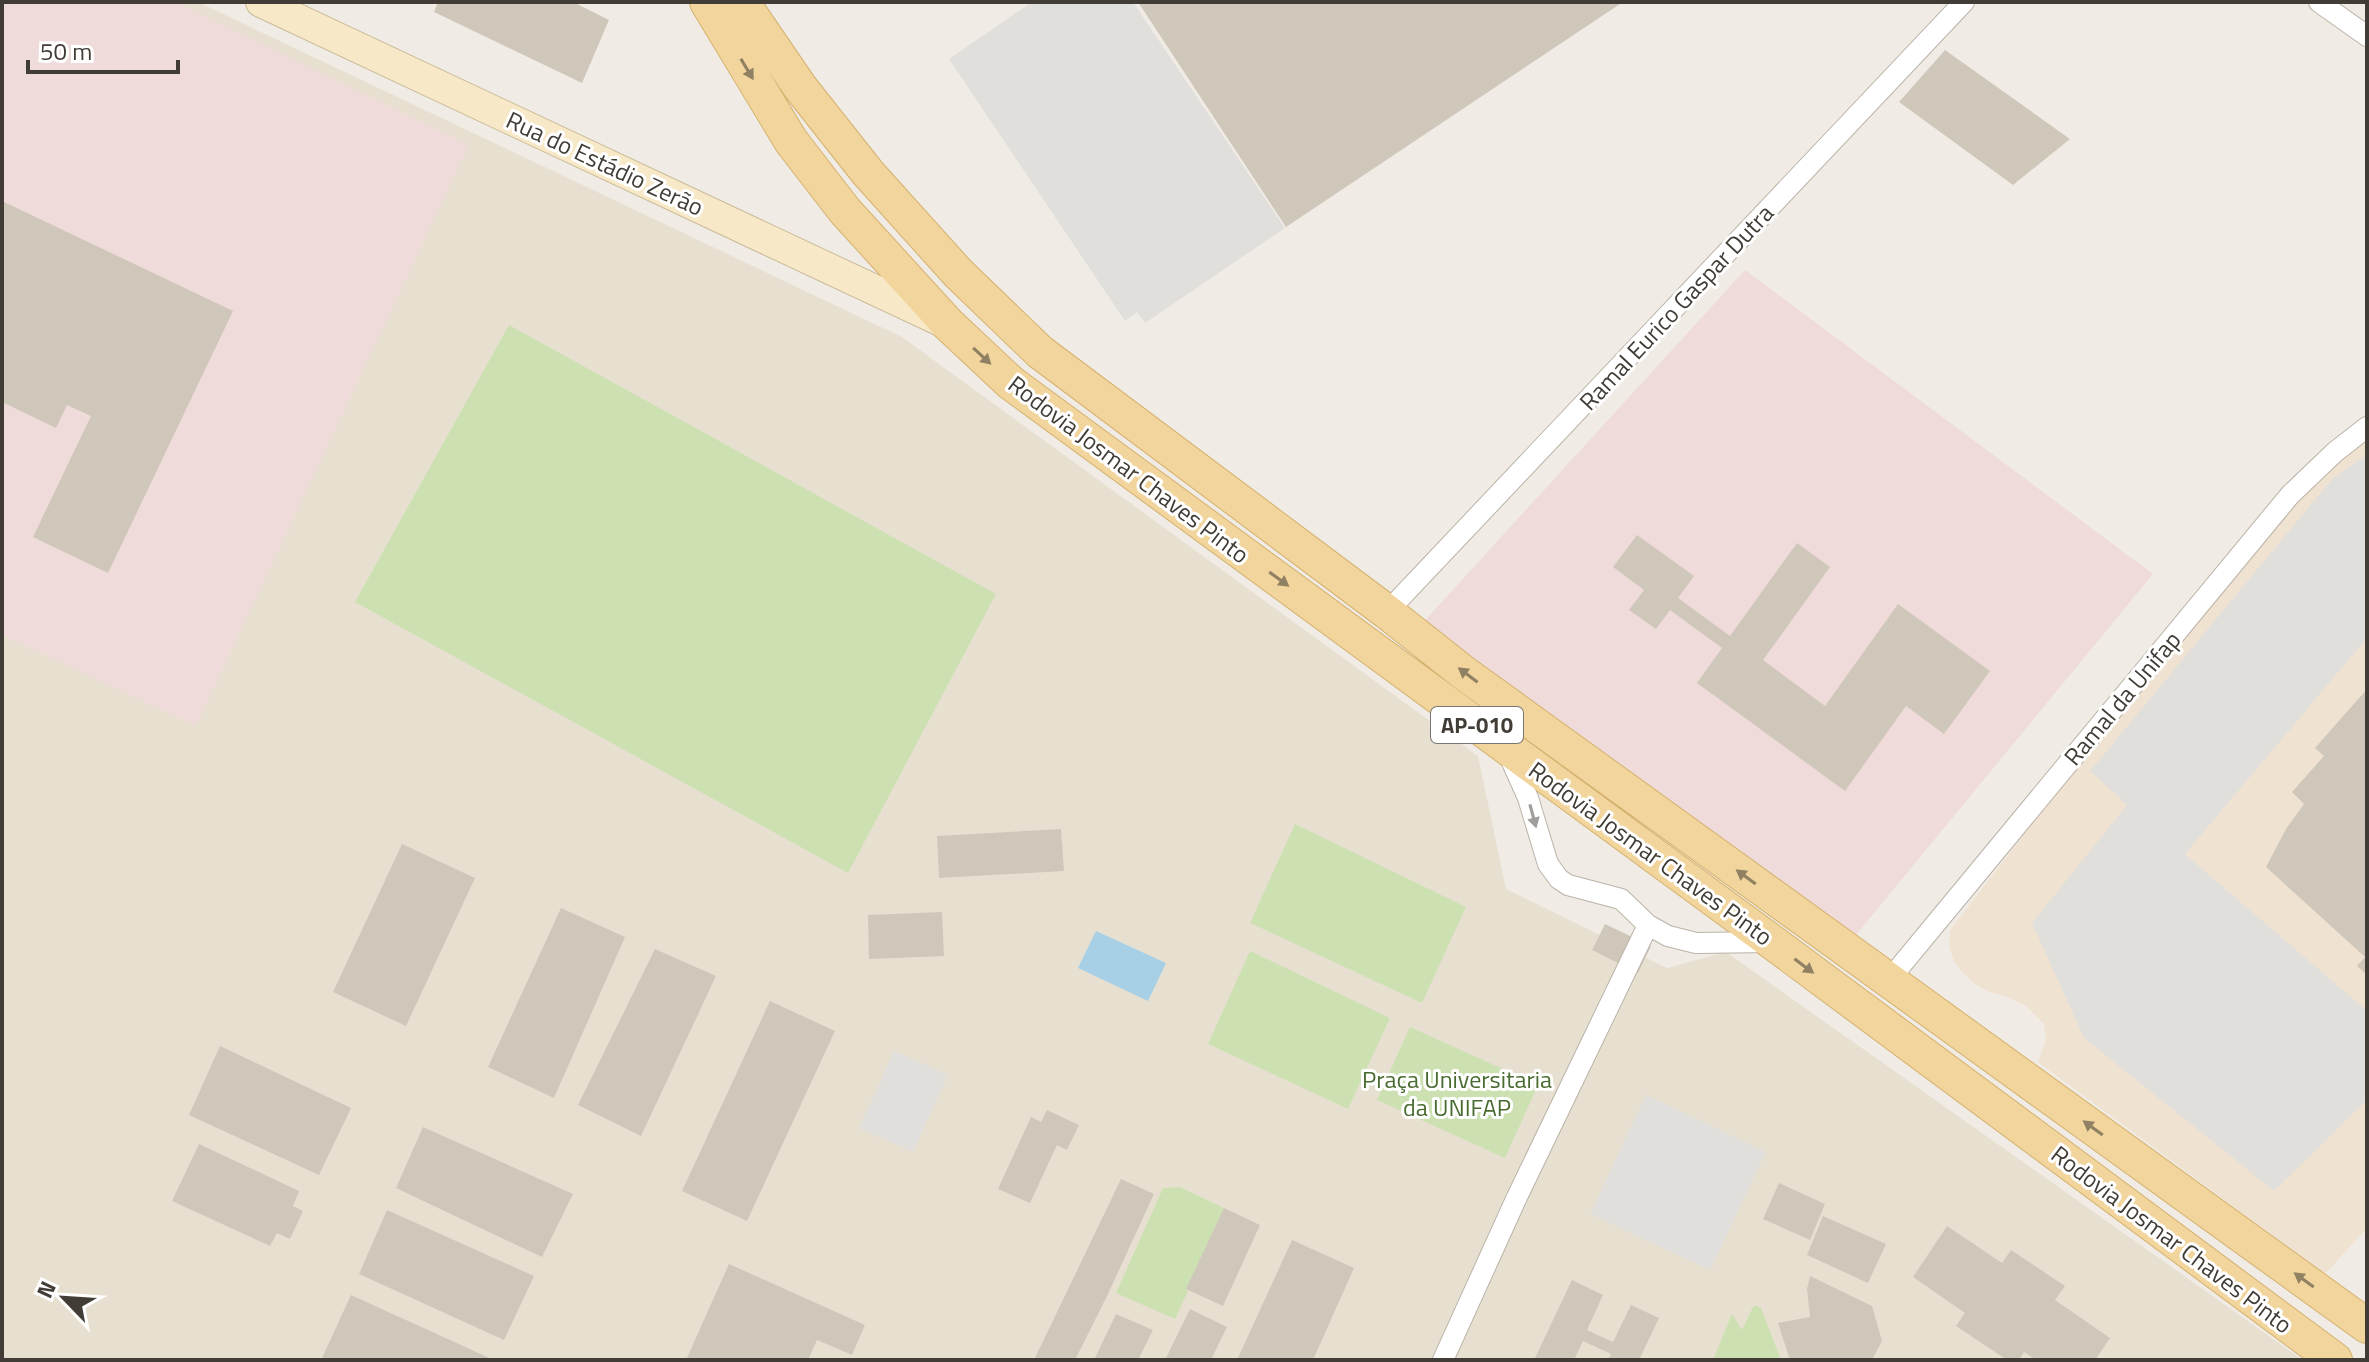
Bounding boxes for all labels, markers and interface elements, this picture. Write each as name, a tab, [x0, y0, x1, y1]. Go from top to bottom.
scale bar	[28, 24, 178, 74]
text: 50 m	[40, 33, 92, 69]
one-way arrow	[740, 58, 754, 80]
street label: Rua do Estádio Zerão	[500, 101, 710, 225]
street label: Ramal Eurico Gaspar Dutra	[1571, 196, 1781, 418]
one-way arrow	[972, 347, 991, 365]
street label: Rodovia Josmar Chaves Pinto	[1001, 366, 1257, 572]
one-way arrow	[1269, 571, 1289, 587]
street label: Ramal da Unifap	[2055, 623, 2189, 773]
one-way arrow	[1457, 667, 1479, 683]
road number: AP-010	[1431, 707, 1523, 743]
street label: Rodovia Josmar Chaves Pinto	[1522, 752, 1780, 954]
one-way arrow	[1527, 804, 1539, 829]
one-way arrow	[1736, 870, 1757, 885]
one-way arrow	[1793, 958, 1815, 974]
park label: Praça Universitaria da UNIFAP	[1362, 1061, 1552, 1125]
one-way arrow	[2083, 1121, 2104, 1136]
street label: Rodovia Josmar Chaves Pinto	[2044, 1136, 2300, 1342]
north arrow	[24, 1258, 104, 1338]
one-way arrow	[2293, 1273, 2314, 1288]
text: N	[27, 1275, 65, 1304]

